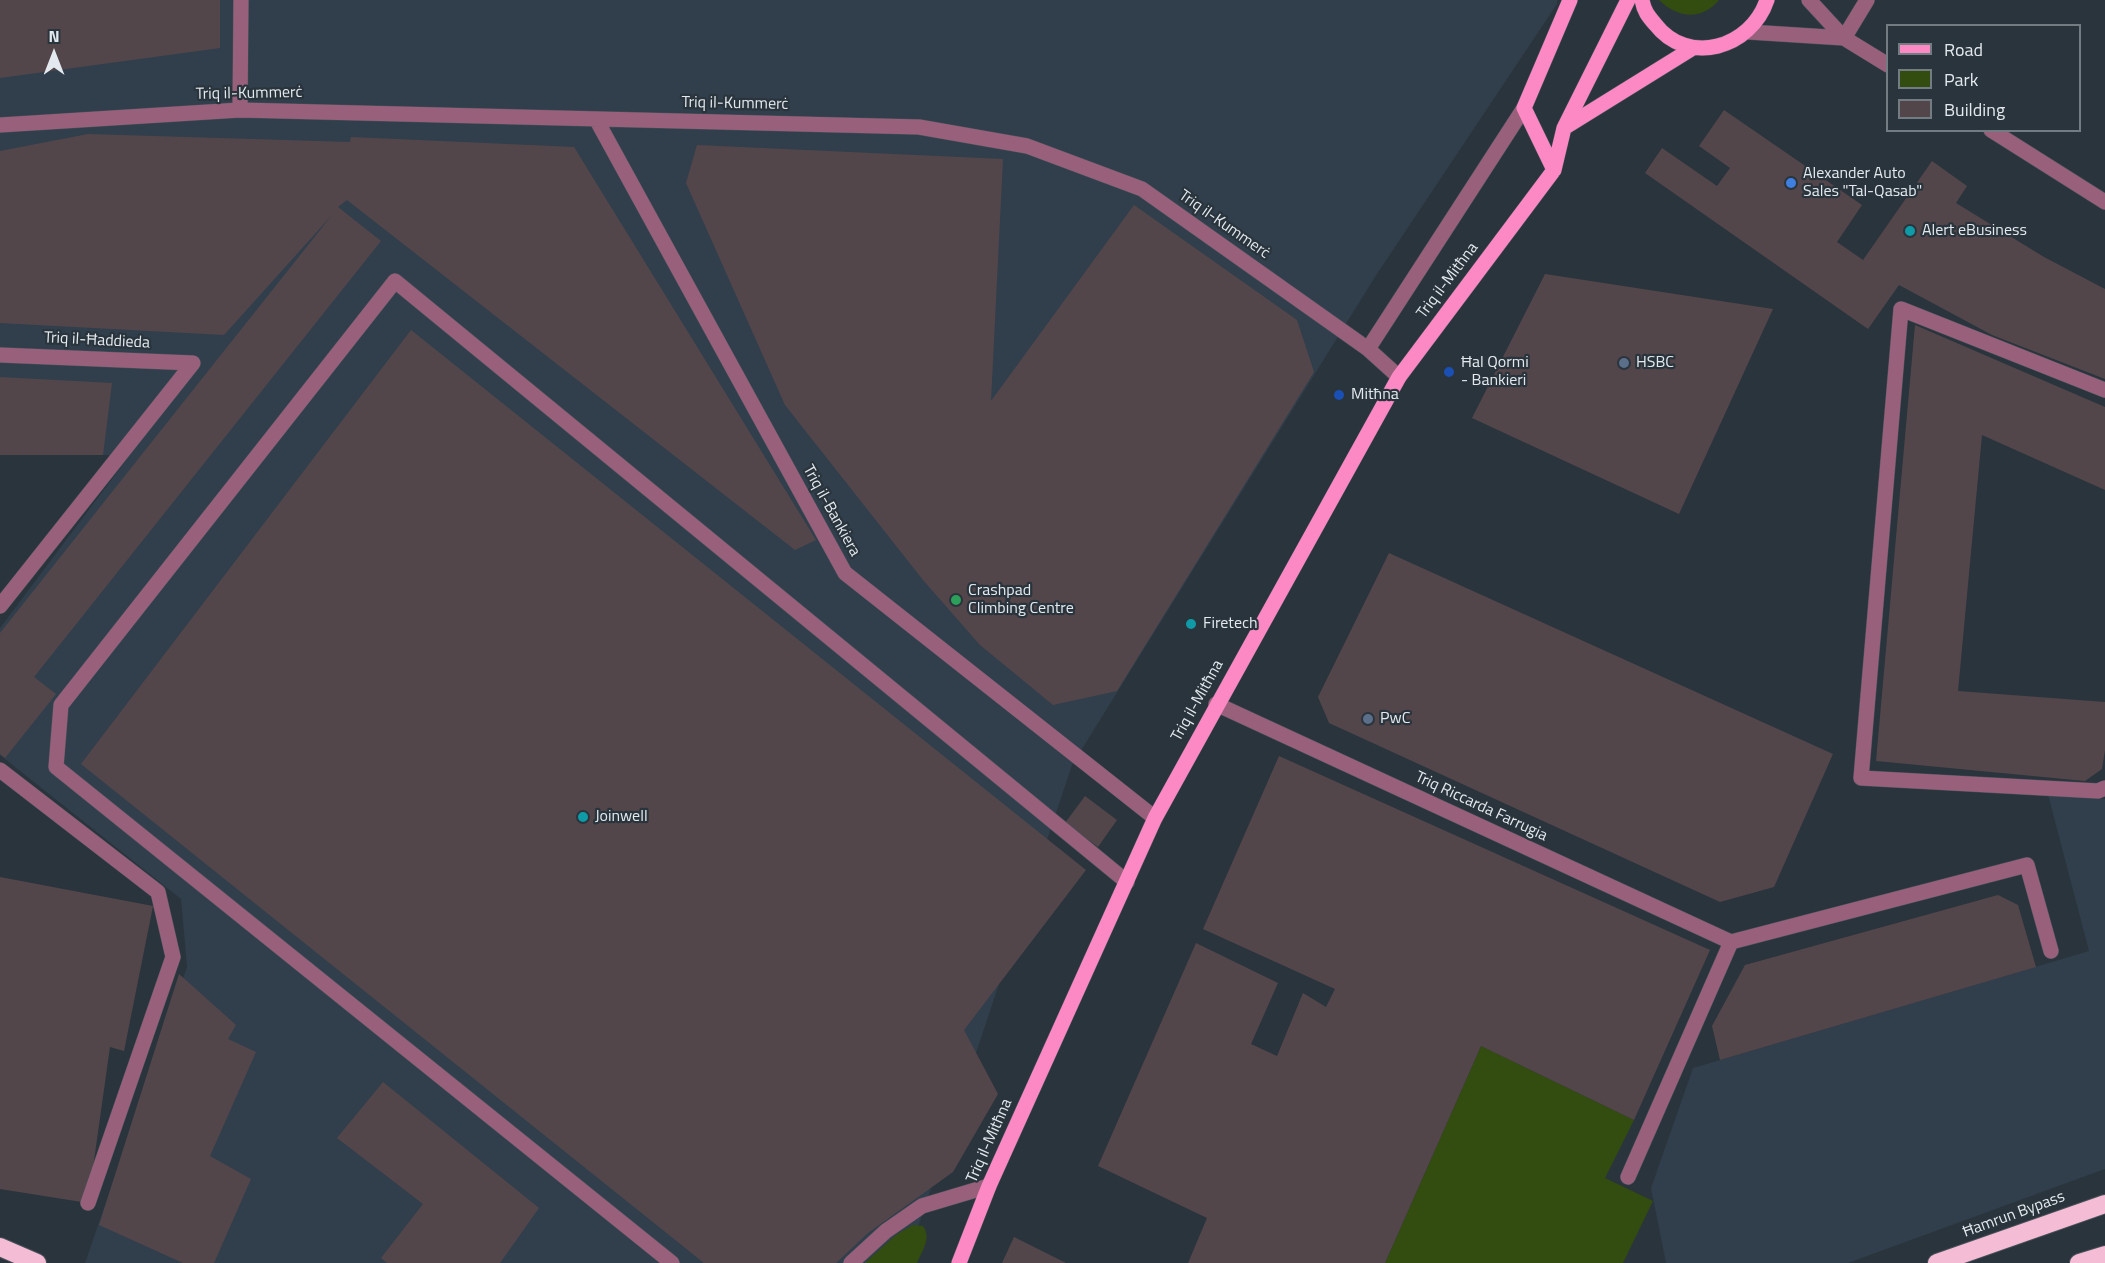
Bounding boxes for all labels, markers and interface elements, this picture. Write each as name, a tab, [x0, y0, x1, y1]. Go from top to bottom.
north arrow	[24, 24, 84, 84]
text: N	[48, 24, 60, 48]
legend	[1886, 24, 2081, 132]
text: Road	[1944, 36, 1983, 63]
text: Park	[1944, 66, 1978, 93]
street label: Triq il-Kummerċ	[195, 83, 303, 105]
street label: Triq il-Kummerċ	[681, 93, 789, 115]
text: Building	[1944, 96, 2005, 123]
place label: Alexander Auto Sales "Tal-Qasab"	[1803, 164, 1922, 202]
marker: Alexander Auto Sales "Tal-Qasab"	[1784, 176, 1798, 190]
street label: Triq il-Kummerċ	[1175, 187, 1273, 263]
place label: Alert eBusiness	[1922, 221, 2027, 241]
marker: Alert eBusiness	[1903, 224, 1917, 238]
street label: Triq il-Mitħna	[1413, 239, 1483, 323]
street label: Triq il-Ħaddieda	[43, 329, 151, 353]
place label: Ħal Qormi - Bankieri	[1461, 353, 1529, 391]
place label: HSBC	[1636, 353, 1674, 373]
marker: HSBC	[1617, 356, 1631, 370]
marker: Ħal Qormi - Bankieri	[1442, 365, 1456, 379]
place label: Mitħna	[1351, 385, 1399, 405]
marker: Mitħna	[1332, 388, 1346, 402]
street label: Triq il-Bankiera	[798, 462, 864, 560]
place label: Crashpad Climbing Centre	[968, 581, 1074, 619]
marker: Crashpad Climbing Centre	[949, 593, 963, 607]
place label: Firetech	[1203, 614, 1258, 634]
marker: Firetech	[1184, 617, 1198, 631]
street label: Triq il-Mitħna	[1168, 657, 1228, 745]
place label: PwC	[1380, 709, 1410, 729]
marker: PwC	[1361, 712, 1375, 726]
street label: Triq Riccarda Farrugia	[1412, 768, 1550, 846]
place label: Joinwell	[595, 807, 648, 827]
marker: Joinwell	[576, 810, 590, 824]
street label: Triq il-Mitħna	[963, 1096, 1017, 1186]
street label: Ħamrun Bypass	[1960, 1188, 2068, 1242]

